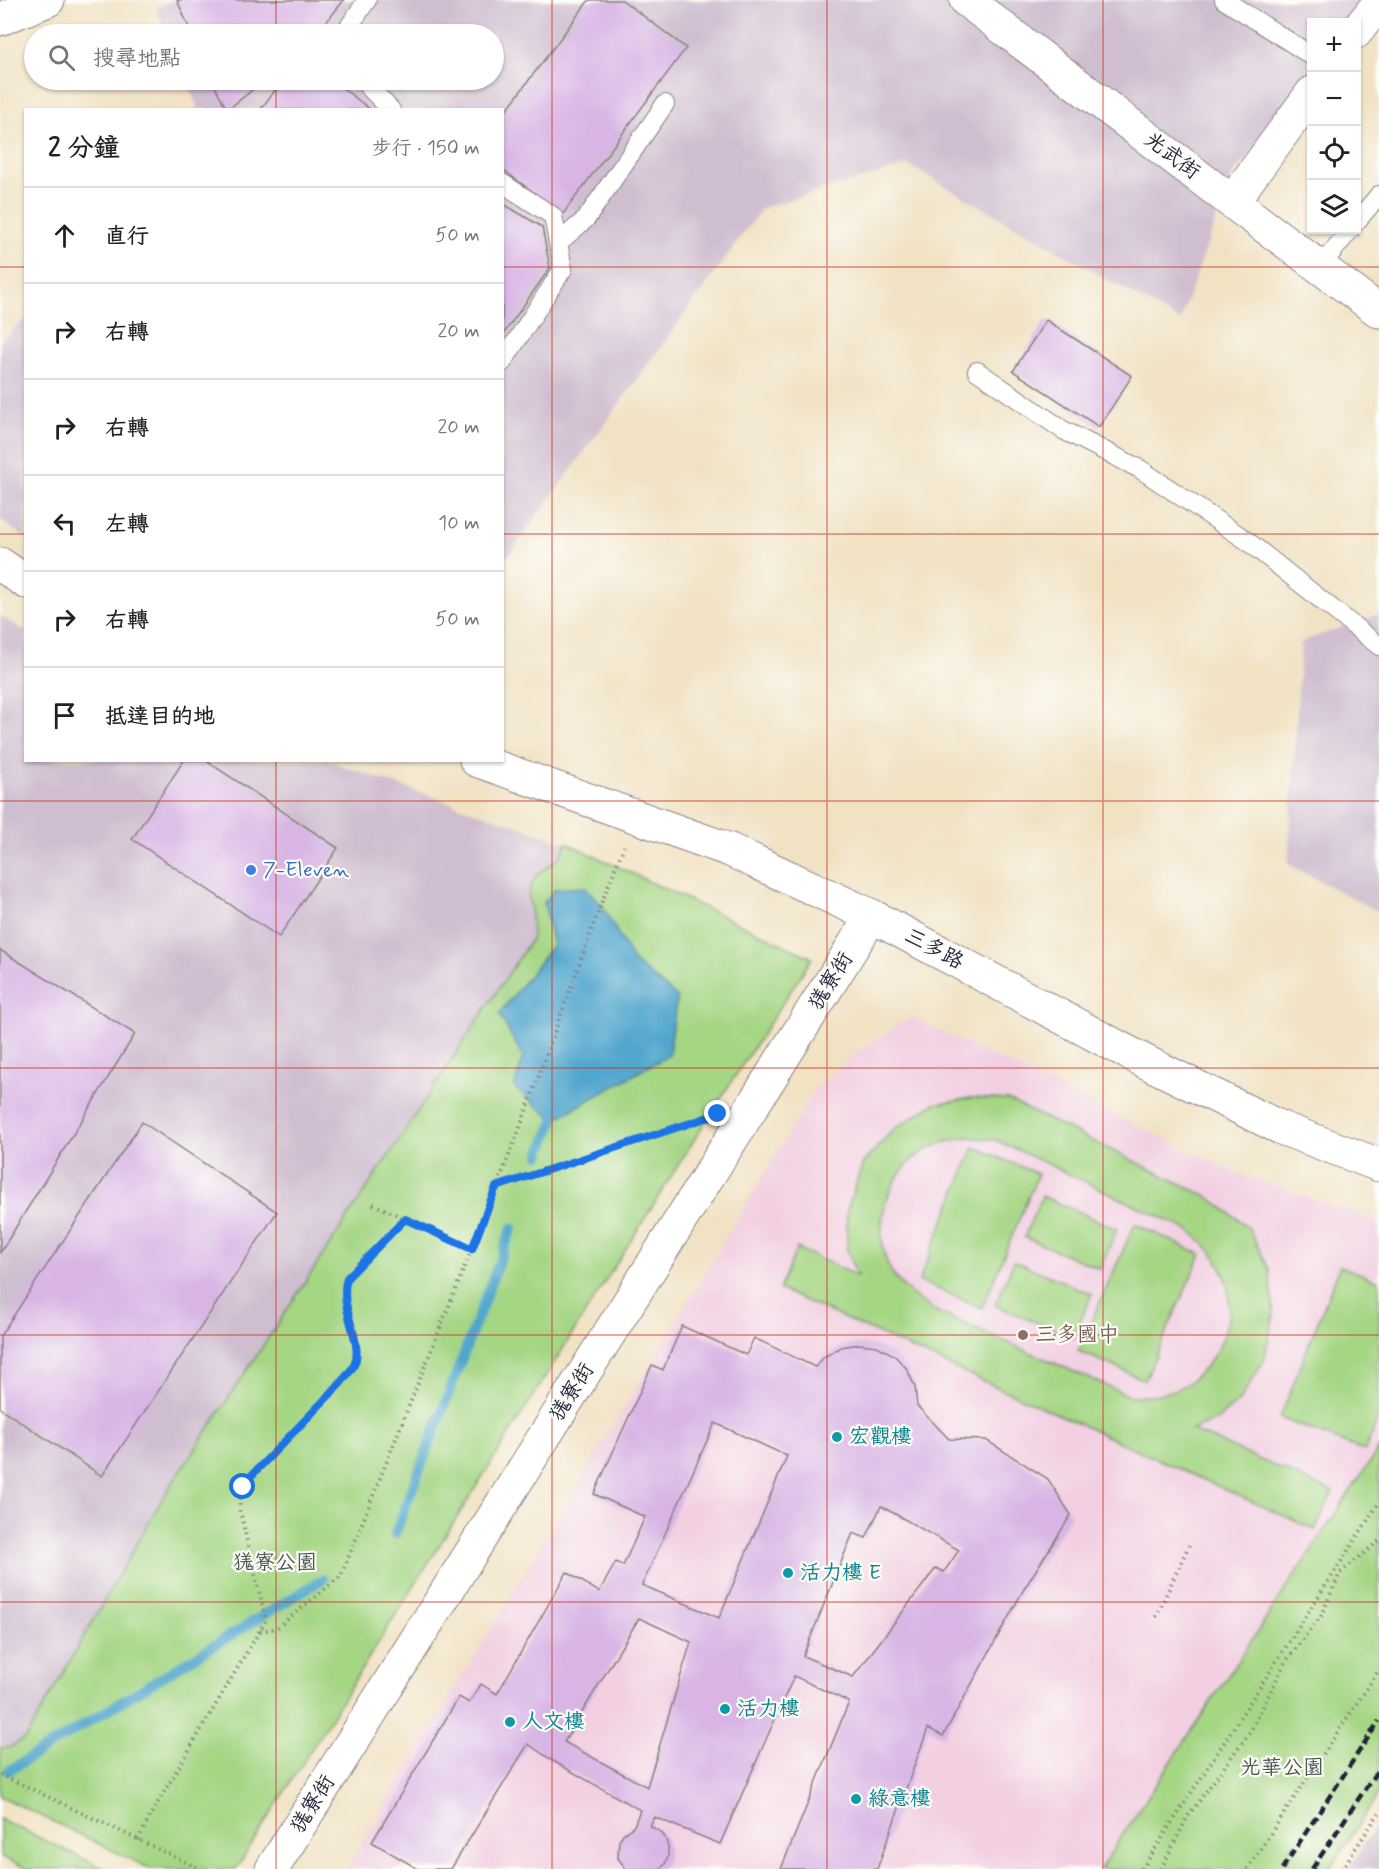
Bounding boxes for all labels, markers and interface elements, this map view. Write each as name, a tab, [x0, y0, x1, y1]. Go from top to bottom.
map controls	[1307, 18, 1361, 234]
button: +	[1307, 18, 1361, 72]
search box	[24, 24, 504, 90]
icon: search	[45, 41, 78, 74]
text: 搜尋地點	[93, 45, 181, 73]
button: −	[1307, 72, 1361, 126]
street label: 光武街	[1138, 126, 1206, 186]
button: locate	[1307, 126, 1361, 180]
text: 2 分鐘	[48, 132, 120, 166]
text: 步行 · 150 m	[372, 135, 480, 162]
button: layers	[1307, 180, 1361, 234]
icon: ahead	[48, 219, 81, 252]
text: 50 m	[435, 222, 480, 249]
text: 直行	[105, 223, 149, 251]
icon: right	[48, 315, 81, 348]
text: 20 m	[437, 318, 480, 345]
text: 右轉	[105, 319, 149, 347]
icon: right	[48, 411, 81, 444]
text: 20 m	[437, 414, 480, 441]
text: 右轉	[105, 415, 149, 443]
icon: left	[48, 507, 81, 540]
text: 10 m	[438, 510, 480, 537]
text: 左轉	[105, 511, 149, 539]
icon: right	[48, 603, 81, 636]
text: 50 m	[435, 606, 480, 633]
text: 右轉	[105, 607, 149, 635]
icon: arrive	[48, 699, 81, 732]
text: 抵達目的地	[105, 703, 215, 731]
place label: 7-Eleven	[263, 856, 350, 884]
marker: 7-Eleven	[244, 863, 258, 877]
street label: 三多路	[900, 922, 968, 976]
street label: 獇寮街	[802, 947, 860, 1015]
route end	[704, 1100, 730, 1126]
place label: 三多國中	[1035, 1321, 1119, 1349]
marker: 三多國中	[1016, 1328, 1030, 1342]
street label: 獇寮街	[543, 1358, 601, 1426]
place label: 宏觀樓	[849, 1423, 912, 1451]
marker: 宏觀樓	[830, 1430, 844, 1444]
route start	[229, 1473, 255, 1499]
park label: 獇寮公園	[233, 1549, 317, 1577]
place label: 活力樓 E	[800, 1559, 881, 1587]
marker: 活力樓 E	[781, 1566, 795, 1580]
place label: 活力樓	[737, 1695, 800, 1723]
marker: 活力樓	[718, 1702, 732, 1716]
place label: 人文樓	[522, 1708, 585, 1736]
marker: 人文樓	[503, 1715, 517, 1729]
park label: 光華公園	[1240, 1754, 1324, 1782]
street label: 獇寮街	[284, 1770, 342, 1838]
place label: 綠意樓	[868, 1785, 931, 1813]
marker: 綠意樓	[849, 1792, 863, 1806]

